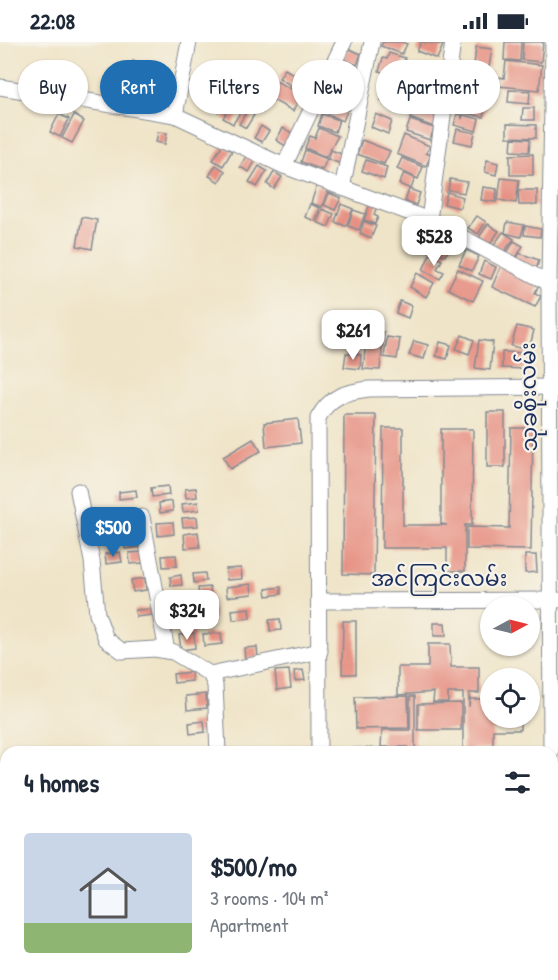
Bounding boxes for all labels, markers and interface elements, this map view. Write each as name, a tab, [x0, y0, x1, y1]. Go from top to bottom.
text: 22:08	[30, 6, 75, 36]
chip: Buy	[18, 60, 88, 114]
chip: Rent	[100, 60, 177, 114]
chip: Filters	[189, 60, 280, 114]
chip: New	[292, 60, 364, 114]
chip: Apartment	[376, 60, 500, 114]
pin: $528	[398, 216, 470, 267]
text: $528	[416, 222, 452, 249]
pin: $261	[317, 310, 389, 361]
text: $261	[336, 316, 370, 343]
street label: သုခစိုးလမ်း	[512, 342, 547, 452]
pin: $500	[77, 507, 149, 558]
text: $500	[95, 513, 131, 540]
street label: အင်ကြင်းလမ်း	[371, 563, 507, 596]
pin: $324	[151, 590, 223, 641]
text: $324	[169, 596, 205, 623]
north arrow	[480, 596, 540, 656]
map controls	[480, 596, 540, 728]
button: locate	[480, 668, 540, 728]
text: 4 homes	[24, 765, 99, 800]
icon: filters	[501, 766, 534, 799]
text: $500/mo	[210, 849, 297, 884]
icon: home	[72, 857, 144, 929]
text: 3 rooms · 104 m²	[210, 884, 328, 911]
text: Apartment	[210, 911, 288, 938]

